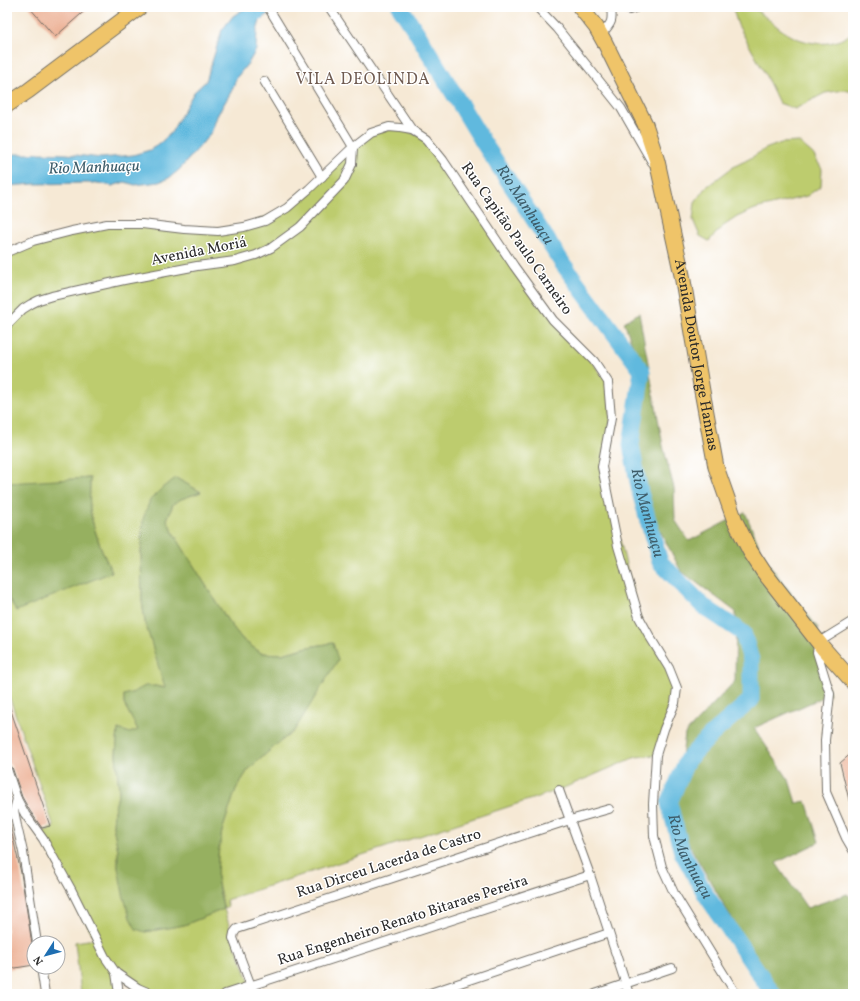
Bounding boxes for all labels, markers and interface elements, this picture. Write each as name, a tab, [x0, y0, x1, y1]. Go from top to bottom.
district label: VILA DEOLINDA	[295, 69, 431, 91]
water label: Rio Manhuaçu	[48, 155, 140, 181]
street label: Rua Capitão Paulo Carneiro	[455, 159, 577, 319]
water label: Rio Manhuaçu	[490, 161, 559, 249]
street label: Avenida Moriá	[149, 232, 249, 272]
street label: Avenida Doutor Jorge Hannas	[668, 257, 723, 453]
water label: Rio Manhuaçu	[625, 467, 669, 560]
water label: Rio Manhuaçu	[661, 812, 717, 904]
street label: Rua Dirceu Lacerda de Castro	[294, 824, 484, 904]
street label: Rua Engenheiro Renato Bitaraes Pereira	[275, 871, 531, 971]
north arrow	[26, 935, 66, 975]
text: N	[31, 952, 48, 968]

